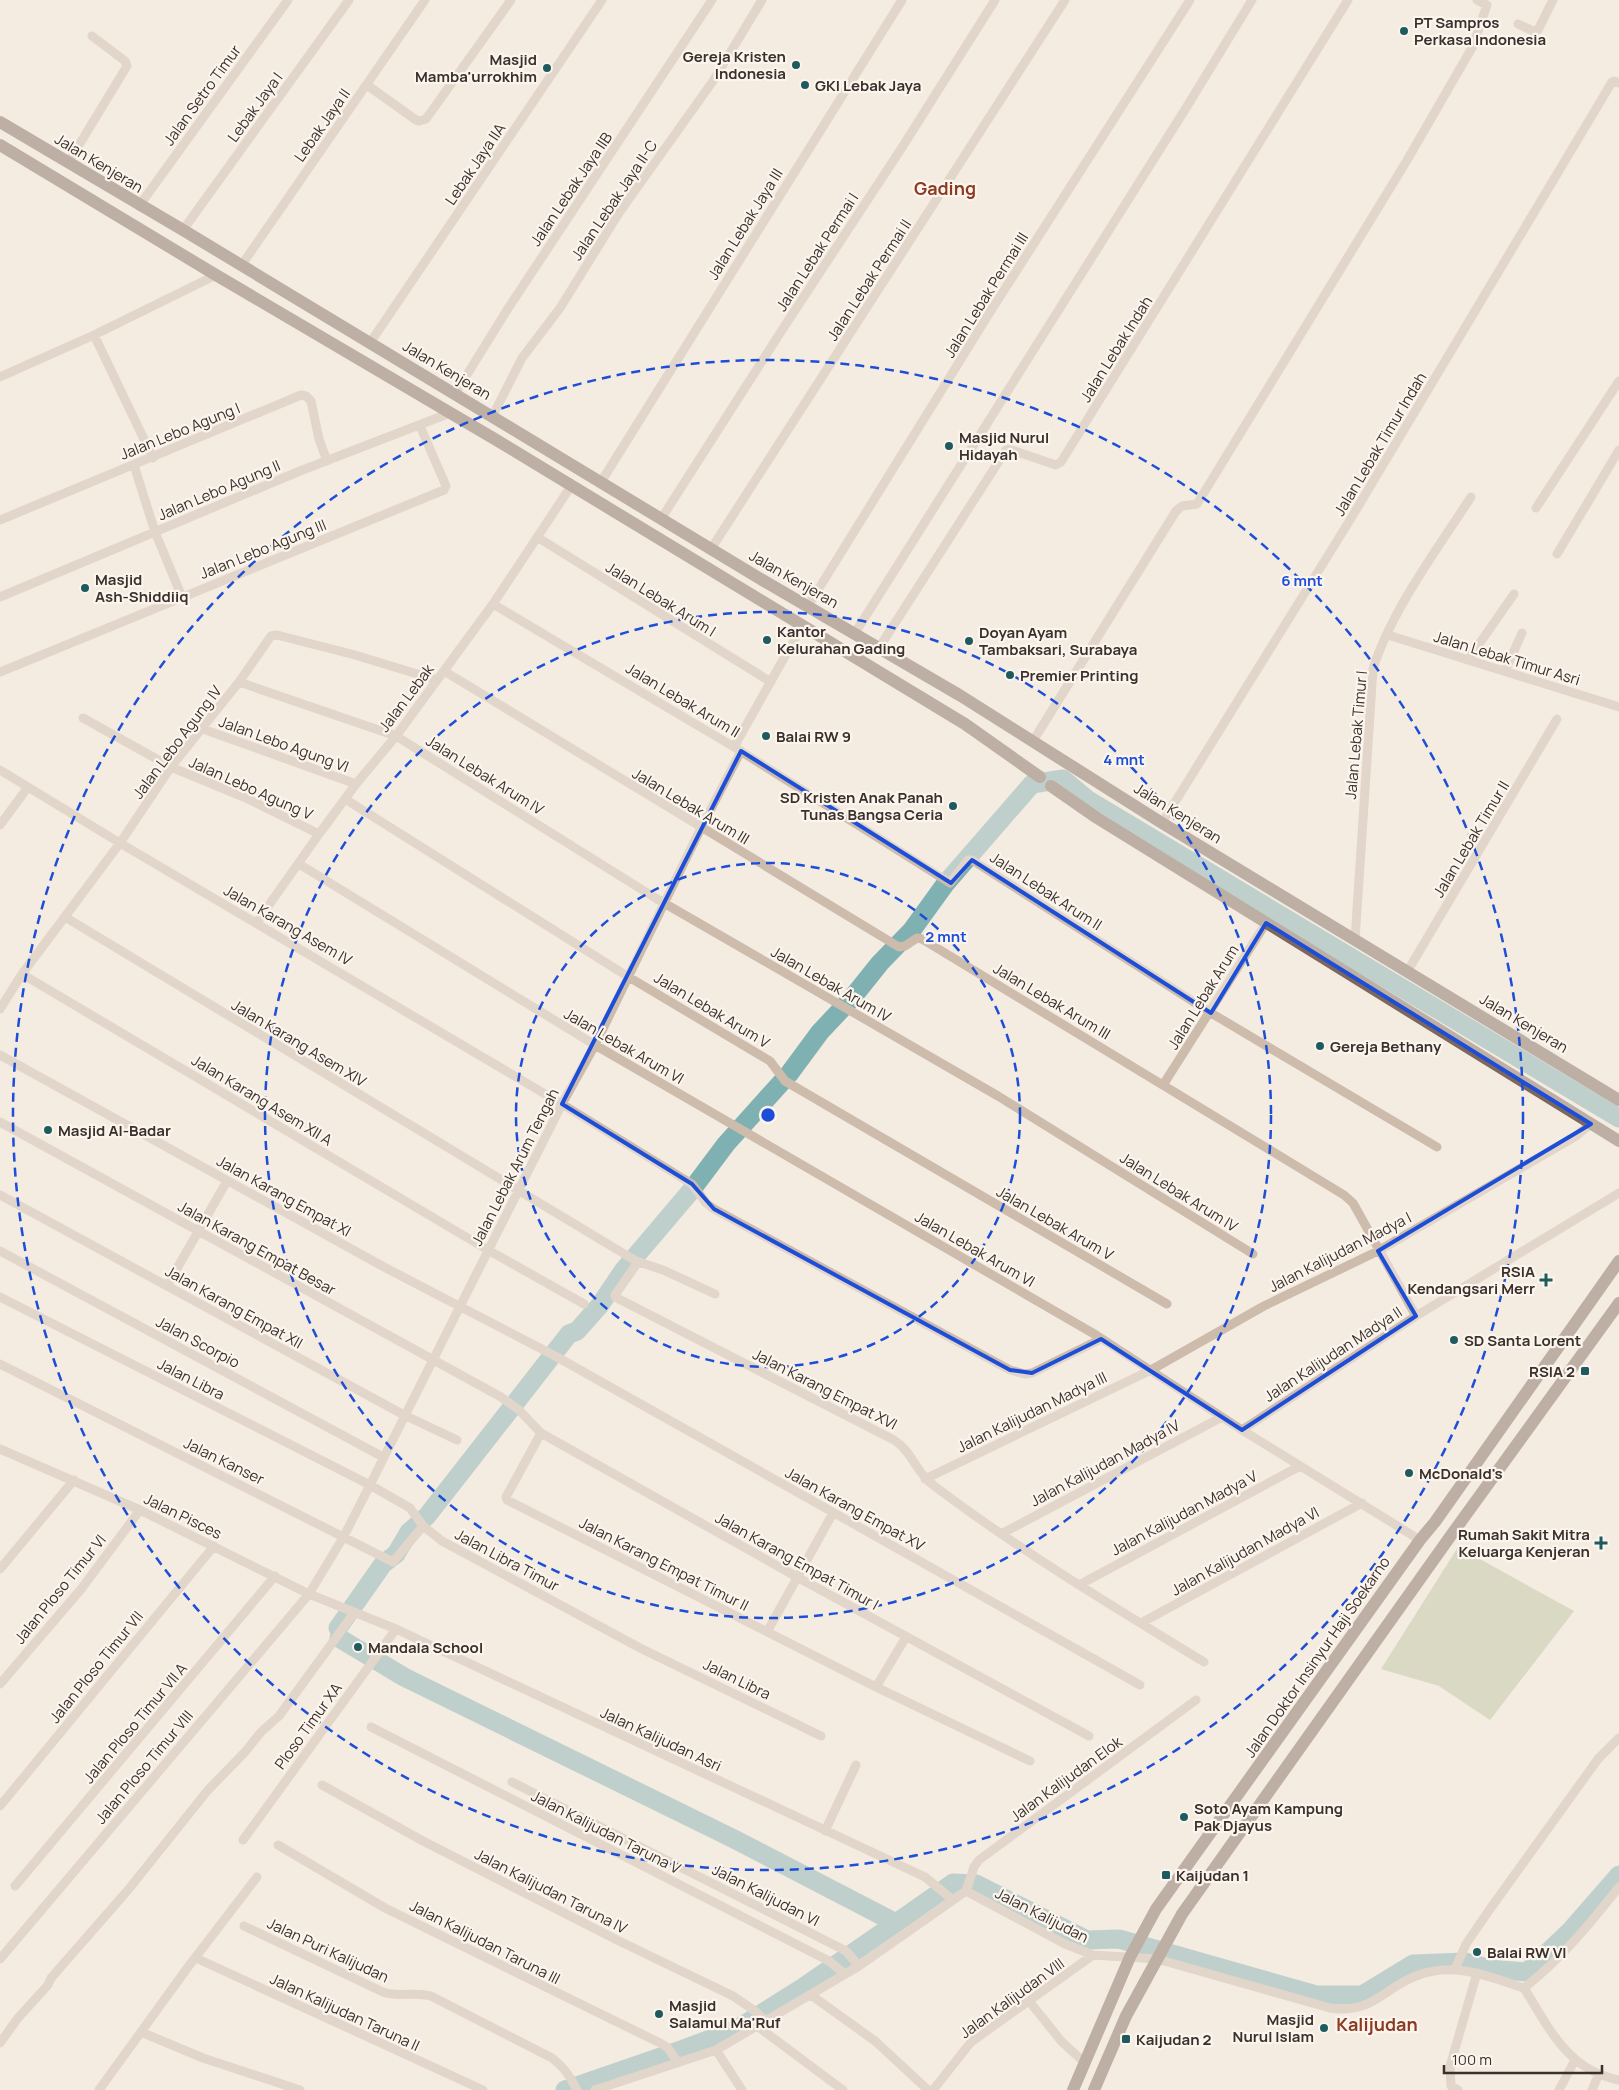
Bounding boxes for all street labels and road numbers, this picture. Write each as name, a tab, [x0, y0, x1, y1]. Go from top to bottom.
street label: Jalan Setro Timur	[158, 40, 246, 150]
street label: Lebak Jaya I	[223, 68, 287, 146]
street label: Lebak Jaya II	[289, 84, 355, 166]
street label: Lebak Jaya IIA	[440, 119, 510, 209]
street label: Jalan Kenjeran	[51, 128, 147, 198]
street label: Jalan Lebak Jaya IIB	[525, 128, 617, 250]
street label: Jalan Lebak Jaya II-C	[566, 135, 662, 264]
street label: Jalan Lebak Jaya III	[702, 164, 788, 284]
street label: Jalan Lebak Permai I	[771, 189, 863, 315]
street label: Jalan Lebak Permai II	[822, 215, 916, 345]
street label: Jalan Lebak Permai III	[939, 228, 1033, 362]
street label: Jalan Lebak Indah	[1075, 292, 1157, 406]
street label: Jalan Kenjeran	[399, 335, 495, 405]
street label: Jalan Lebak Timur Indah	[1329, 368, 1431, 520]
street label: Jalan Lebo Agung I	[117, 397, 243, 465]
street label: Jalan Lebo Agung II	[154, 455, 284, 525]
street label: Jalan Lebo Agung III	[197, 514, 329, 584]
street label: Jalan Kenjeran	[746, 545, 842, 613]
street label: Jalan Lebak Arum I	[602, 557, 720, 641]
street label: Jalan Lebak Timur Asri	[1431, 626, 1583, 690]
street label: Jalan Lebak Arum II	[622, 658, 744, 742]
street label: Jalan Lebak	[374, 659, 439, 736]
street label: Jalan Lebak Timur I	[1340, 670, 1372, 800]
street label: Jalan Lebo Agung IV	[127, 681, 227, 803]
street label: Jalan Lebo Agung VI	[216, 711, 352, 777]
street label: Jalan Lebak Arum IV	[422, 730, 548, 820]
street label: Jalan Lebo Agung V	[186, 751, 316, 825]
street label: Jalan Lebak Arum III	[629, 763, 753, 849]
street label: Jalan Lebak Timur II	[1428, 777, 1514, 901]
street label: Jalan Kenjeran	[1130, 778, 1226, 848]
street label: Jalan Lebak Arum II	[986, 847, 1106, 935]
street label: Jalan Karang Asem IV	[220, 880, 356, 970]
street label: Jalan Lebak Arum IV	[767, 941, 895, 1027]
street label: Jalan Lebak Arum	[1162, 941, 1244, 1053]
street label: Jalan Lebak Arum III	[990, 958, 1114, 1044]
street label: Jalan Lebak Arum V	[650, 967, 774, 1053]
street label: Jalan Kenjeran	[1476, 988, 1572, 1058]
street label: Jalan Karang Asem XIV	[228, 994, 370, 1092]
street label: Jalan Lebak Arum VI	[560, 1003, 688, 1089]
street label: Jalan Karang Asem XII A	[188, 1050, 337, 1151]
street label: Jalan Lebak Arum Tengah	[466, 1085, 564, 1249]
street label: Jalan Lebak Arum IV	[1116, 1147, 1242, 1237]
street label: Jalan Karang Empat XI	[213, 1150, 355, 1242]
street label: Jalan Lebak Arum V	[993, 1181, 1117, 1265]
street label: Jalan Karang Empat Besar	[174, 1196, 340, 1301]
street label: Jalan Lebak Arum VI	[911, 1206, 1039, 1292]
street label: Jalan Kalijudan Madya I	[1265, 1207, 1415, 1297]
street label: Jalan Karang Empat XII	[162, 1260, 306, 1354]
street label: Jalan Kalijudan Madya II	[1260, 1301, 1406, 1407]
street label: Jalan Scorpio	[153, 1311, 244, 1373]
street label: Jalan Karang Empat XVI	[749, 1343, 901, 1435]
street label: Jalan Libra	[154, 1353, 228, 1405]
street label: Jalan Kalijudan Madya III	[954, 1367, 1110, 1457]
street label: Jalan Kalijudan Madya IV	[1027, 1415, 1183, 1511]
street label: Jalan Kanser	[180, 1432, 268, 1490]
street label: Jalan Karang Empat XV	[782, 1462, 928, 1556]
street label: Jalan Kalijudan Madya V	[1107, 1465, 1261, 1561]
street label: Jalan Pisces	[141, 1488, 226, 1544]
street label: Jalan Kalijudan Madya VI	[1167, 1501, 1323, 1601]
street label: Jalan Karang Empat Timur I	[711, 1507, 883, 1615]
street label: Jalan Karang Empat Timur II	[576, 1512, 752, 1616]
street label: Jalan Libra Timur	[451, 1524, 563, 1597]
street label: Jalan Ploso Timur VI	[9, 1530, 111, 1648]
street label: Jalan Doktor Insinyur Haji Soekarno	[1239, 1552, 1395, 1762]
street label: Jalan Ploso Timur VII	[44, 1607, 148, 1727]
street label: Jalan Libra	[700, 1654, 774, 1704]
street label: Jalan Ploso Timur VII A	[78, 1658, 192, 1788]
street label: Ploso Timur XA	[269, 1678, 347, 1774]
street label: Jalan Kalijudan Asri	[597, 1702, 725, 1776]
street label: Jalan Ploso Timur VIII	[90, 1706, 198, 1828]
street label: Jalan Kalijudan Elok	[1006, 1731, 1127, 1827]
street label: Jalan Kalijudan Taruna V	[528, 1785, 684, 1879]
street label: Jalan Kalijudan Taruna IV	[471, 1843, 631, 1939]
street label: Jalan Kalijudan VI	[709, 1859, 823, 1931]
street label: Jalan Kalijudan	[992, 1882, 1092, 1948]
street label: Jalan Kalijudan Taruna III	[406, 1895, 564, 1989]
street label: Jalan Puri Kalijudan	[264, 1913, 392, 1987]
street label: Jalan Kalijudan VIII	[955, 1953, 1069, 2043]
street label: Jalan Kalijudan Taruna II	[267, 1968, 423, 2056]

